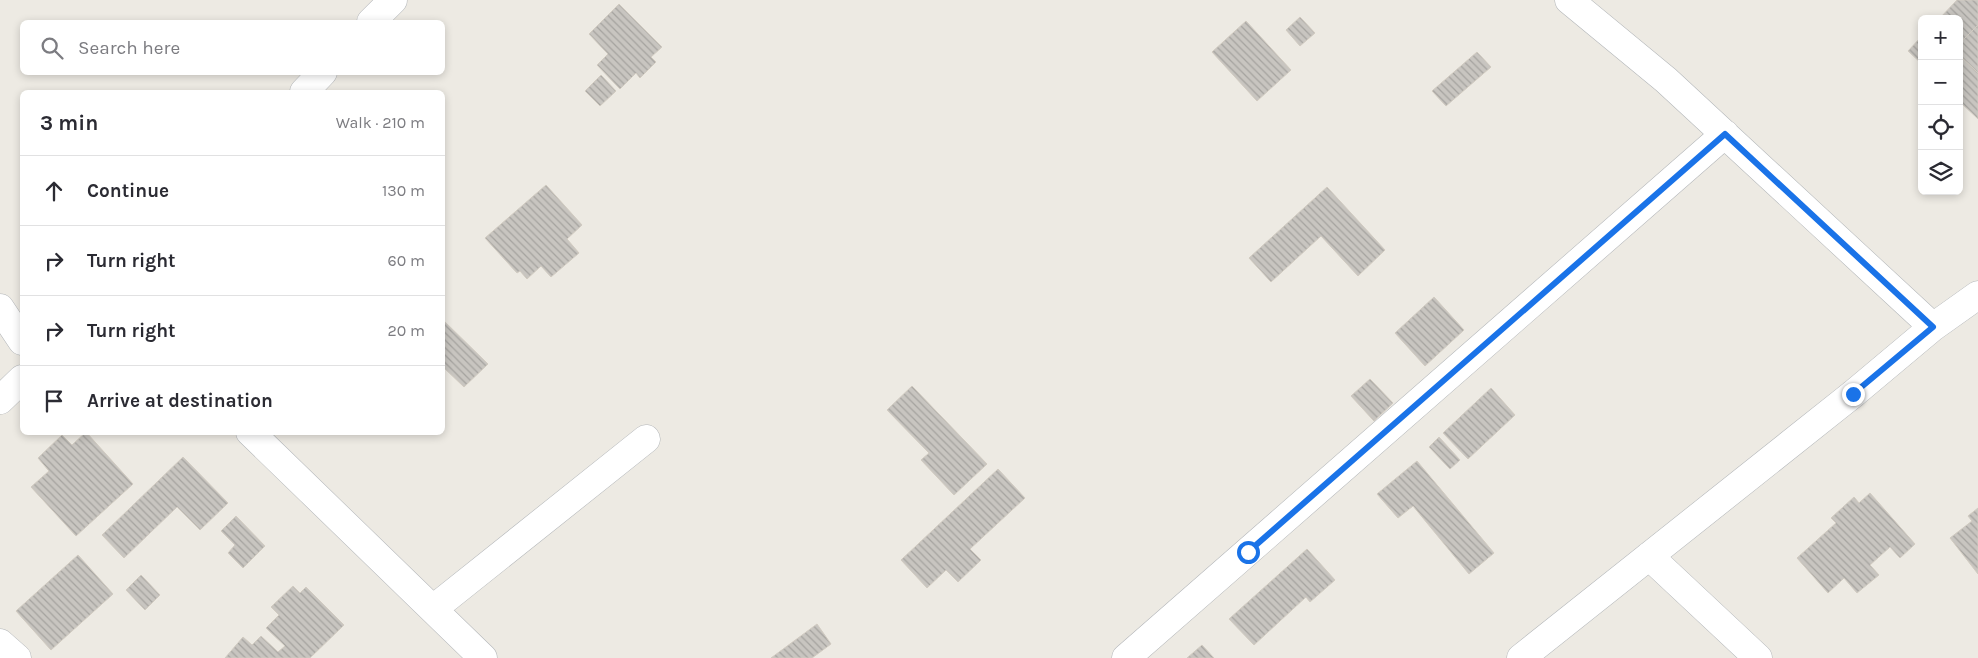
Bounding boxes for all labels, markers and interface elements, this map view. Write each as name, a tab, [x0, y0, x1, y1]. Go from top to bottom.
map controls	[1918, 15, 1963, 195]
button: +	[1918, 15, 1963, 60]
search box	[20, 20, 445, 75]
icon: search	[38, 34, 66, 62]
text: Search here	[78, 37, 180, 59]
button: −	[1918, 60, 1963, 105]
button: locate	[1918, 105, 1963, 150]
text: 3 min	[40, 111, 98, 135]
text: Walk · 210 m	[336, 113, 425, 132]
button: layers	[1918, 150, 1963, 195]
icon: ahead	[40, 177, 68, 205]
text: Continue	[87, 180, 169, 202]
text: 130 m	[382, 181, 425, 200]
icon: right	[40, 247, 68, 275]
text: Turn right	[87, 250, 176, 272]
text: 60 m	[388, 251, 425, 270]
icon: right	[40, 317, 68, 345]
text: Turn right	[87, 320, 176, 342]
text: 20 m	[387, 321, 425, 340]
route end	[1842, 383, 1865, 406]
icon: arrive	[40, 387, 68, 415]
text: Arrive at destination	[87, 390, 273, 412]
route start	[1237, 541, 1260, 564]

